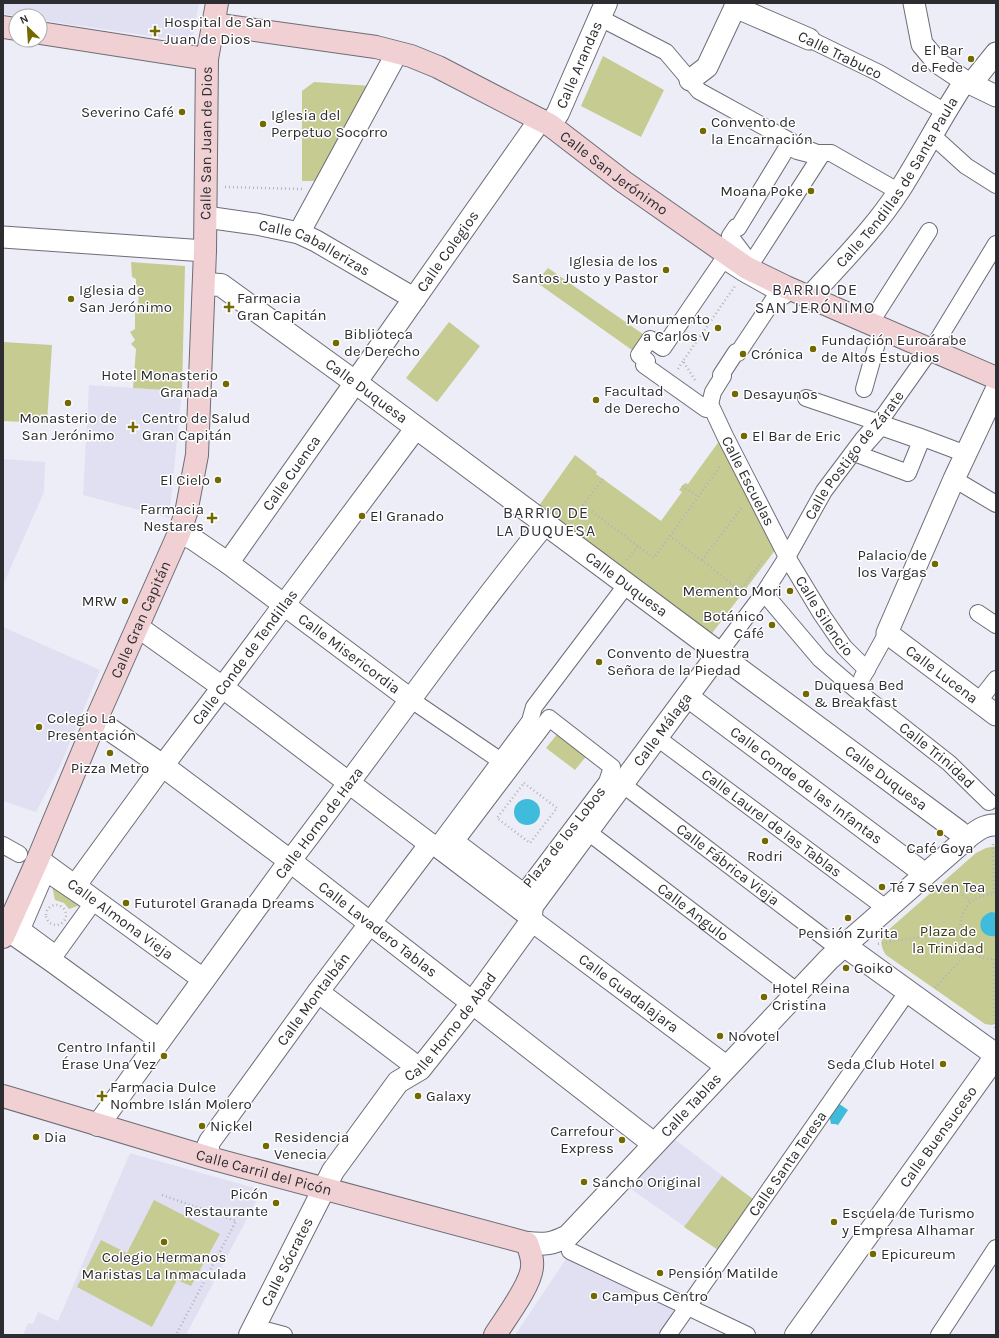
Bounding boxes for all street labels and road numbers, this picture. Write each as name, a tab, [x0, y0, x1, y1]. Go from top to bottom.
street label: Calle Arandas	[552, 18, 606, 111]
street label: Calle Trabuco	[795, 27, 885, 83]
street label: Calle San Juan de Dios	[196, 66, 216, 220]
street label: Calle Tendillas de Santa Paula	[832, 93, 962, 271]
street label: Calle San Jerónimo	[556, 127, 672, 219]
street label: Calle Colegios	[413, 207, 482, 296]
street label: Calle Caballerizas	[257, 216, 373, 280]
street label: Calle Duquesa	[322, 355, 411, 427]
street label: Calle Postigo de Zárate	[801, 387, 908, 523]
street label: Calle Cuenca	[259, 432, 324, 514]
street label: Calle Escuelas	[718, 433, 779, 529]
street label: Calle Duquesa	[582, 548, 671, 621]
street label: Calle Gran Capitán	[107, 558, 175, 681]
street label: Calle Silencio	[792, 573, 857, 660]
street label: Calle Conde de Tendillas	[188, 586, 302, 729]
street label: Calle Misericordia	[295, 610, 404, 698]
street label: Calle Lucena	[902, 641, 982, 707]
street label: Calle Málaga	[629, 689, 696, 770]
street label: Calle Trinidad	[896, 718, 978, 792]
street label: Calle Conde de las Infantas	[727, 723, 886, 848]
street label: Calle Duquesa	[841, 742, 931, 814]
street label: Calle Horno de Haza	[271, 764, 367, 882]
street label: Calle Laurel de las Tablas	[698, 765, 845, 881]
street label: Plaza de los Lobos	[519, 783, 609, 891]
street label: Calle Fábrica Vieja	[673, 820, 783, 909]
street label: Calle Almona Vieja	[64, 874, 177, 964]
street label: Calle Lavadero Tablas	[315, 877, 441, 981]
street label: Calle Angulo	[654, 879, 732, 945]
street label: Calle Montalbán	[273, 949, 354, 1049]
street label: Calle Guadalajara	[575, 950, 682, 1037]
street label: Calle Horno de Abad	[401, 969, 500, 1085]
street label: Calle Tablas	[657, 1069, 725, 1141]
street label: Calle Buensuceso	[896, 1082, 981, 1191]
street label: Calle Santa Teresa	[745, 1107, 831, 1220]
street label: Calle Carril del Picón	[194, 1145, 334, 1199]
street label: Calle Sócrates	[257, 1214, 317, 1309]

